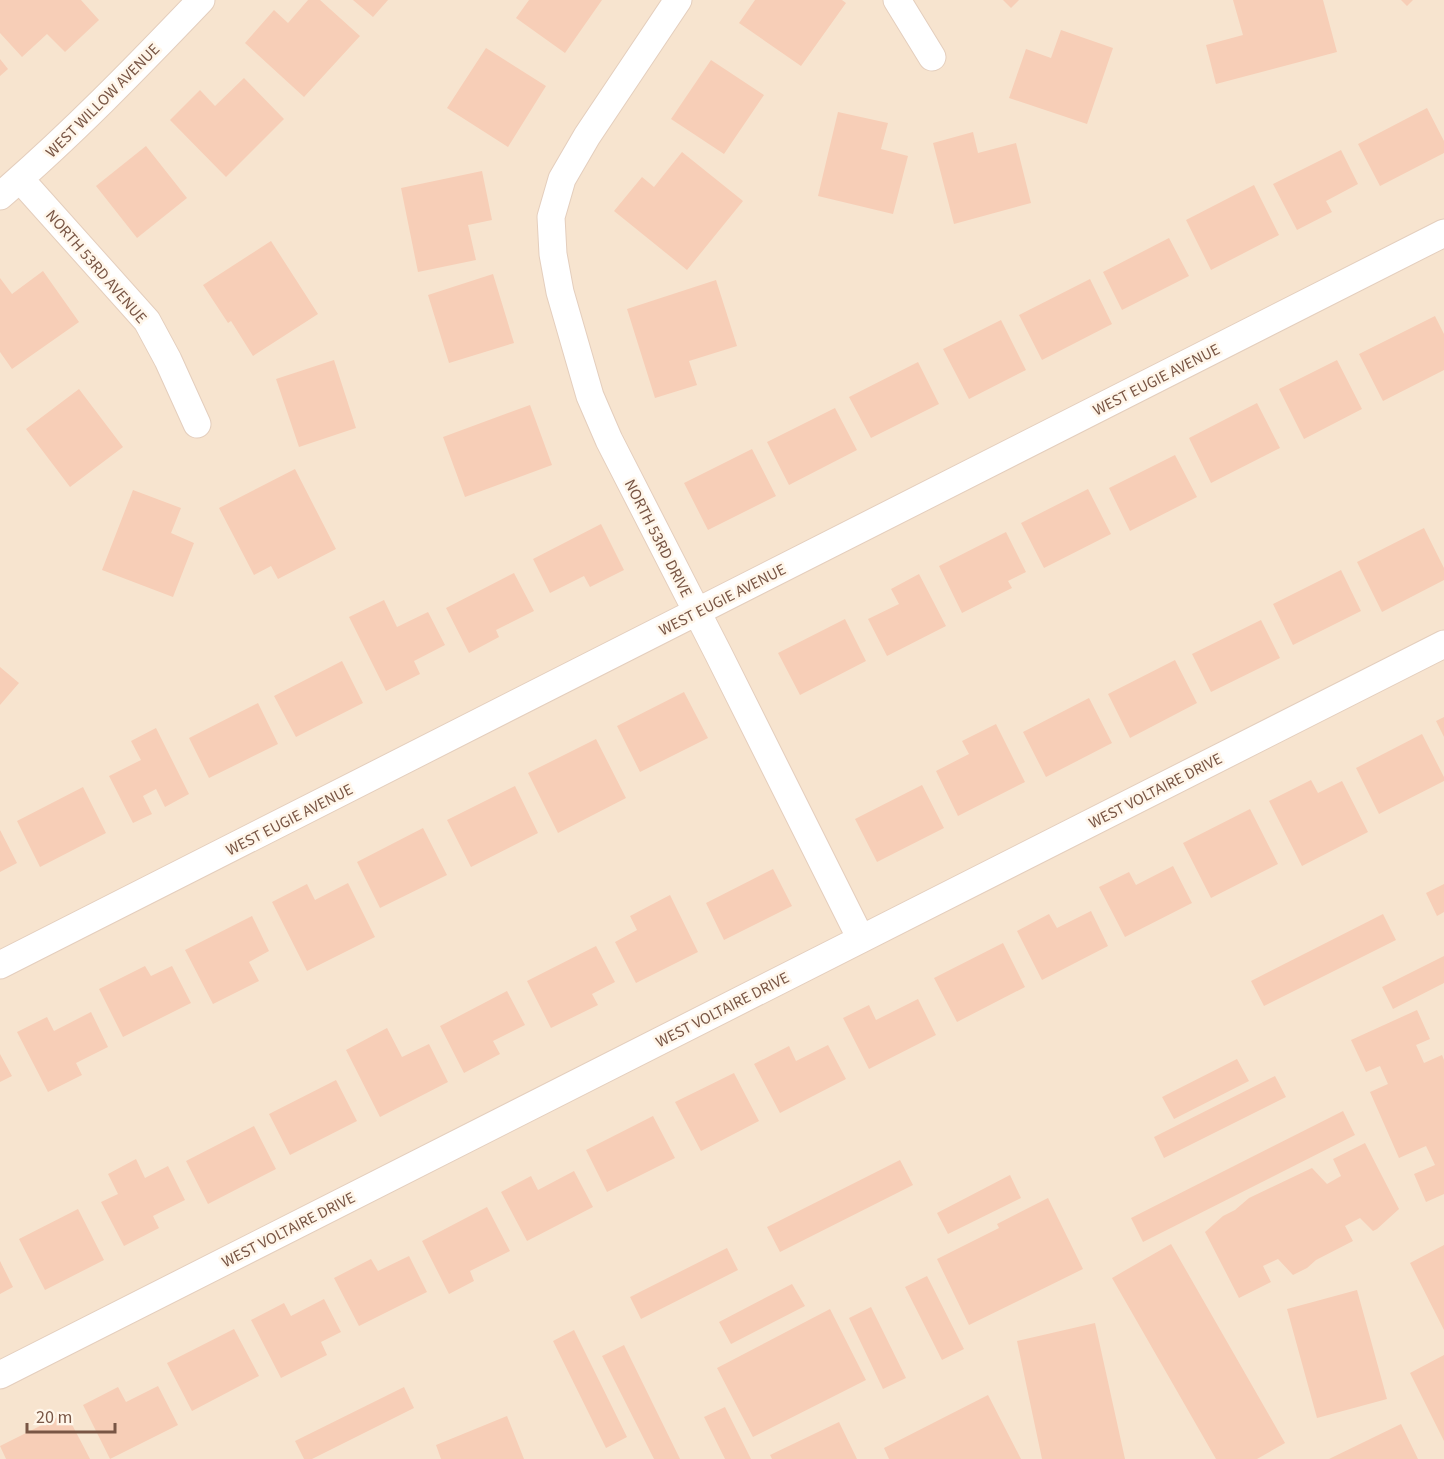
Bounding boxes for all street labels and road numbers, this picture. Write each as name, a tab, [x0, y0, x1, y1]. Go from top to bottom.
street label: WEST WILLOW AVENUE	[41, 39, 165, 163]
street label: NORTH 53RD AVENUE	[41, 205, 152, 328]
street label: WEST EUGIE AVENUE	[1089, 338, 1224, 421]
street label: NORTH 53RD DRIVE	[619, 476, 697, 601]
street label: WEST EUGIE AVENUE	[655, 558, 790, 641]
street label: WEST VOLTAIRE DRIVE	[1085, 748, 1226, 834]
street label: WEST EUGIE AVENUE	[222, 778, 357, 861]
street label: WEST VOLTAIRE DRIVE	[652, 967, 793, 1053]
street label: WEST VOLTAIRE DRIVE	[218, 1187, 359, 1273]

